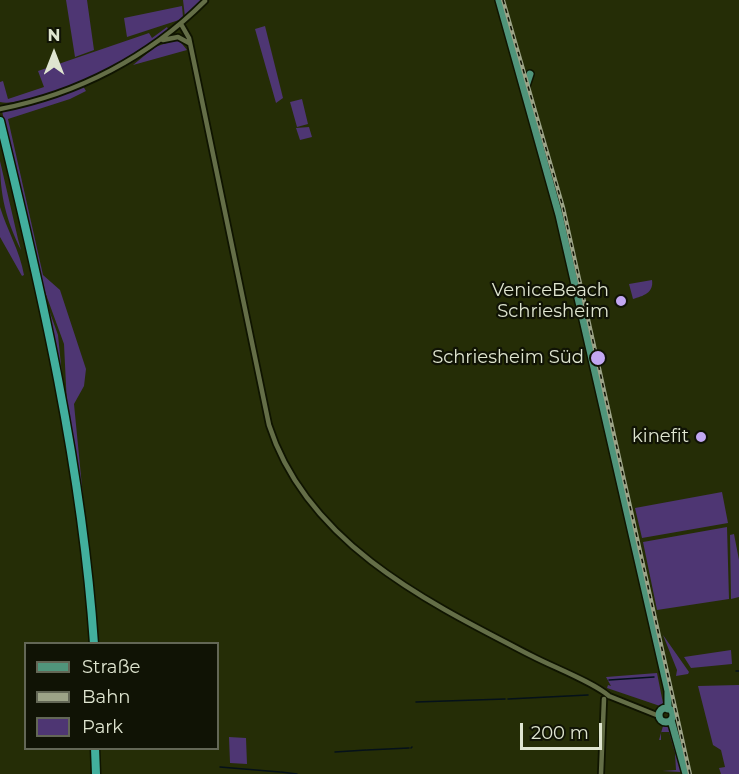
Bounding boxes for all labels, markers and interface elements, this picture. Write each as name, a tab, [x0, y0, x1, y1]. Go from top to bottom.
north arrow	[24, 24, 84, 84]
text: N	[48, 26, 60, 45]
place label: VeniceBeach Schriesheim	[492, 280, 609, 322]
marker: VeniceBeach Schriesheim	[614, 294, 628, 308]
place label: Schriesheim Süd	[432, 347, 584, 369]
marker: Schriesheim Süd	[589, 349, 607, 367]
place label: kinefit	[632, 426, 689, 448]
marker: kinefit	[694, 430, 708, 444]
legend	[24, 642, 219, 750]
text: Straße	[82, 656, 140, 678]
text: Bahn	[82, 686, 131, 708]
scale bar	[523, 711, 606, 749]
text: Park	[82, 716, 123, 738]
text: 200 m	[531, 722, 589, 744]

